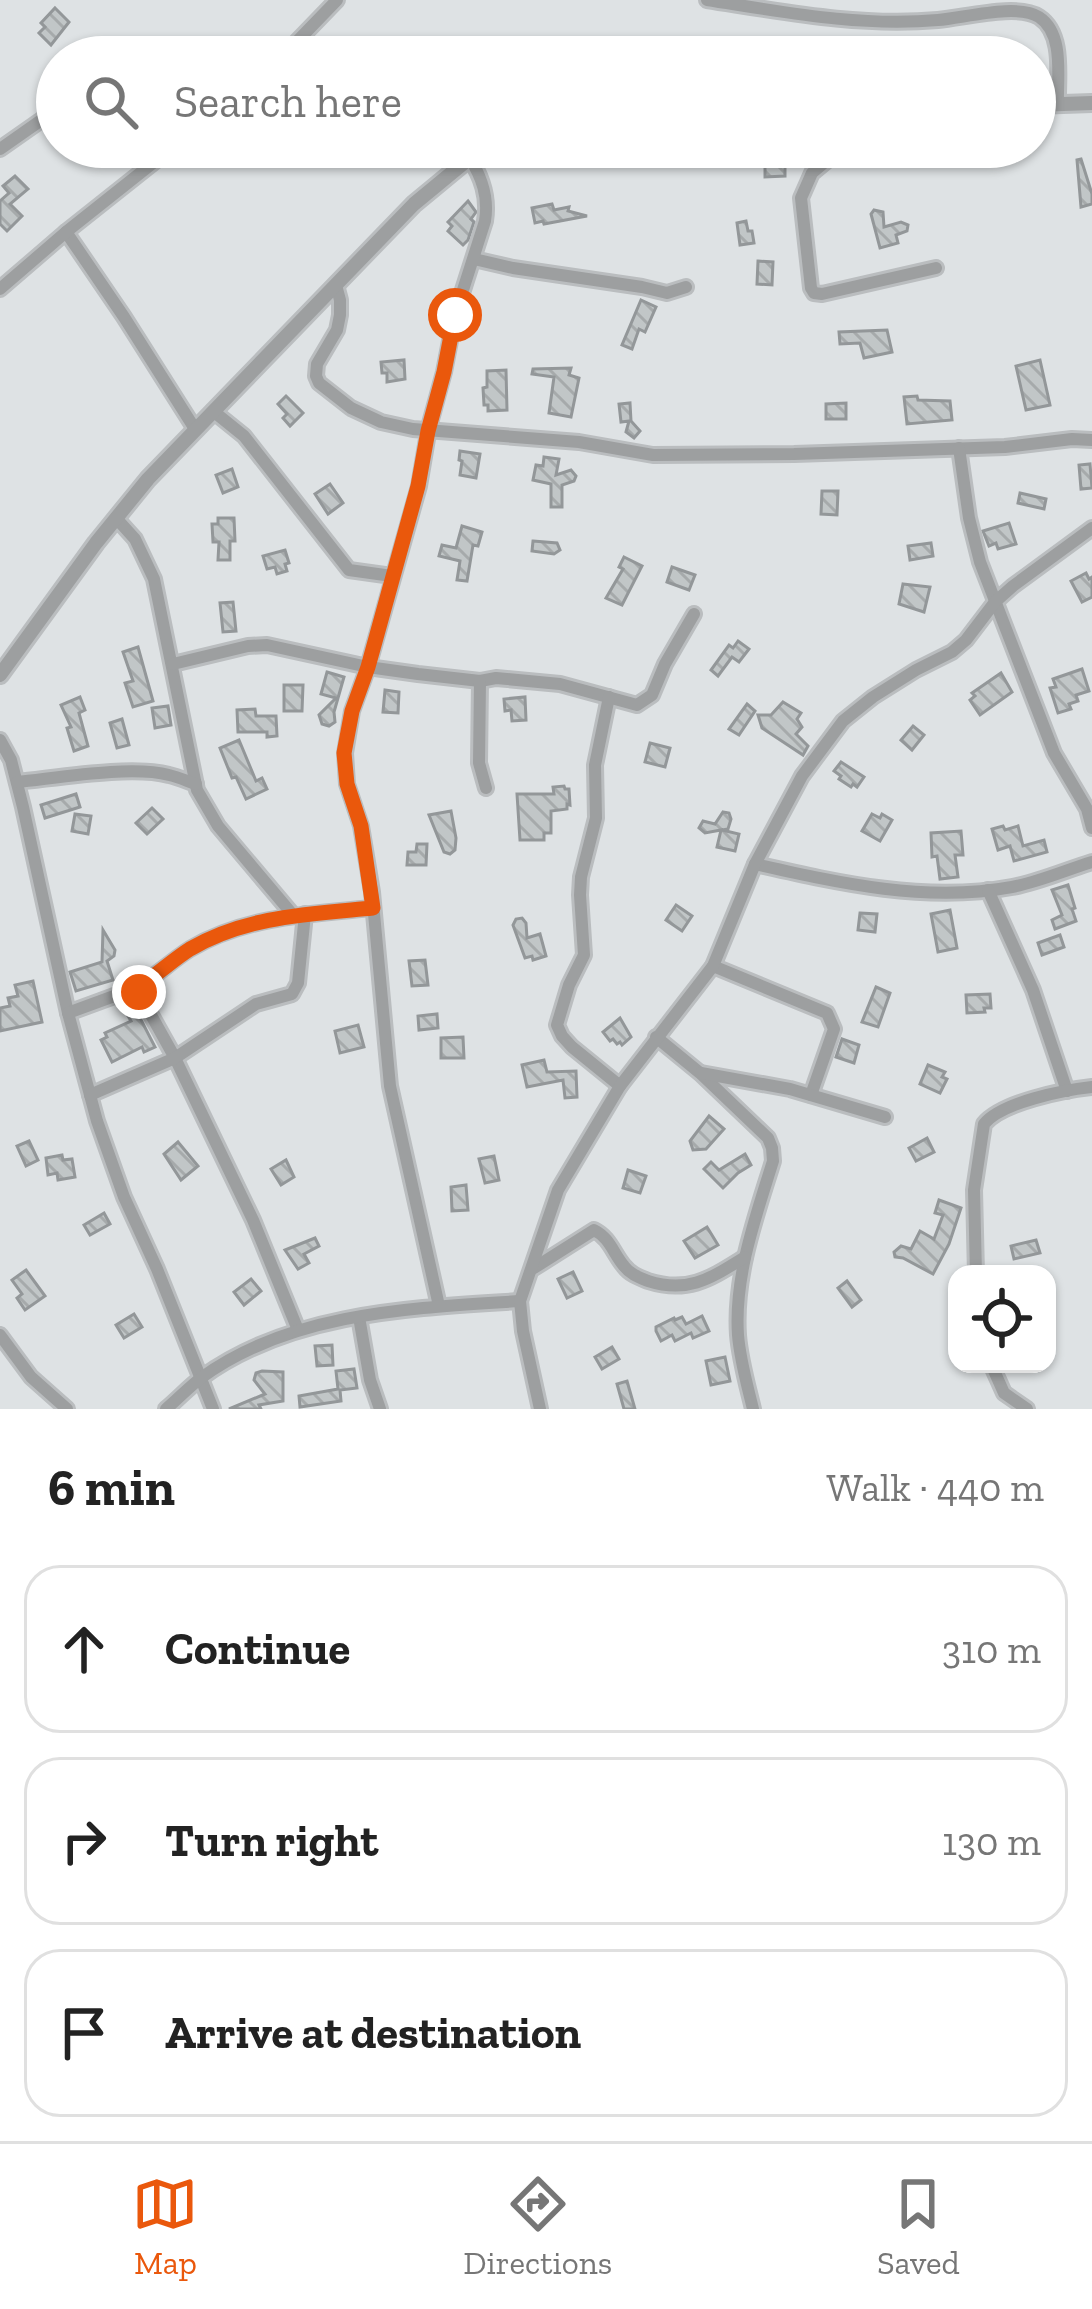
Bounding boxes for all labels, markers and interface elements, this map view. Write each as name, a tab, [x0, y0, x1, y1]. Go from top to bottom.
search box	[36, 36, 1056, 168]
icon: search	[78, 69, 144, 135]
text: Search here	[174, 75, 402, 129]
route start	[428, 288, 482, 342]
route end	[112, 965, 166, 1019]
map controls	[948, 1265, 1056, 1373]
button: locate	[948, 1265, 1056, 1373]
text: 6 min	[48, 1457, 175, 1518]
text: Walk · 440 m	[827, 1464, 1044, 1511]
icon: ahead	[51, 1616, 117, 1682]
text: Continue	[165, 1622, 350, 1676]
text: 310 m	[942, 1626, 1041, 1673]
icon: right	[51, 1808, 117, 1874]
text: Turn right	[165, 1814, 378, 1868]
text: 130 m	[942, 1818, 1041, 1865]
icon: arrive	[51, 2000, 117, 2066]
text: Arrive at destination	[165, 2006, 581, 2060]
tab: Map	[132, 2171, 198, 2282]
tab: Directions	[463, 2171, 612, 2282]
tab: Saved	[877, 2171, 960, 2282]

